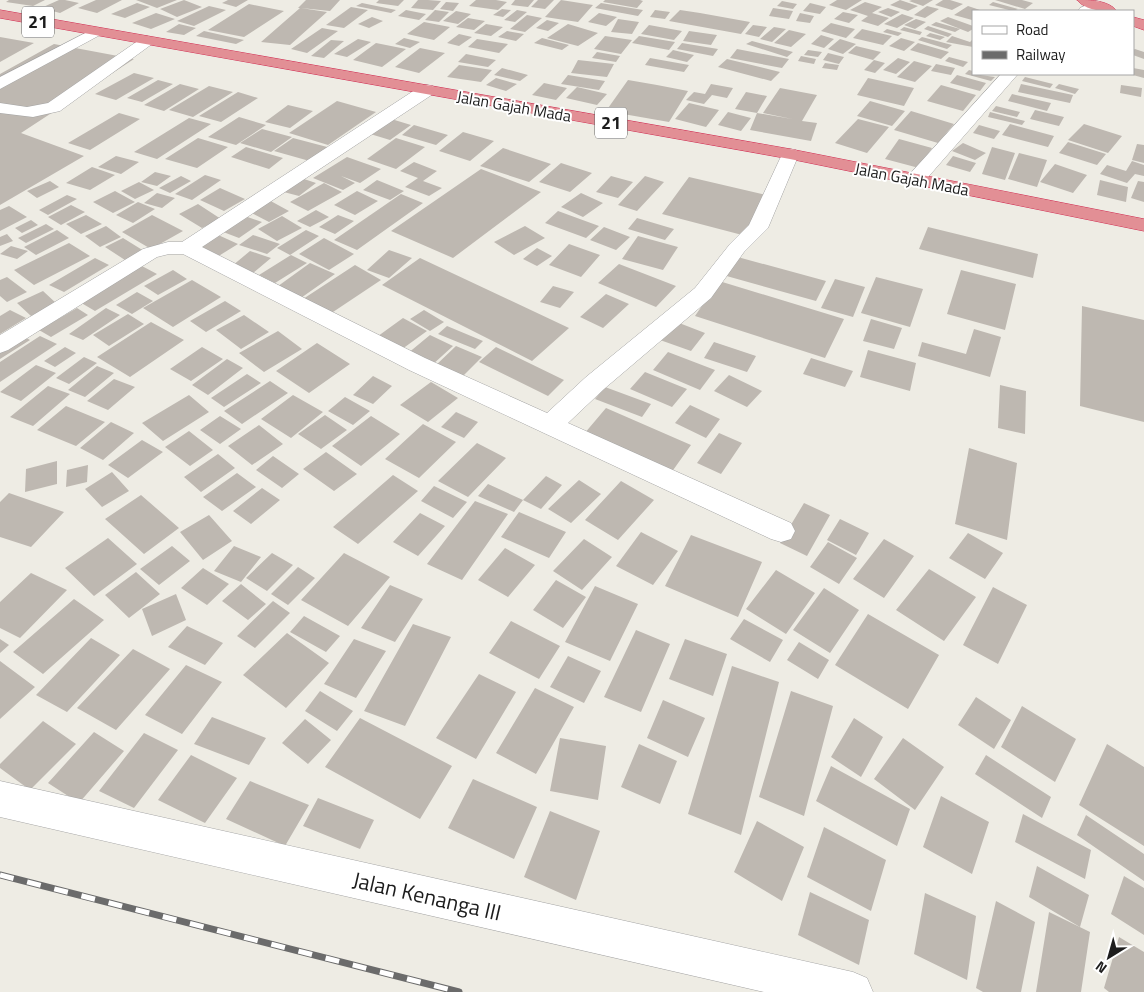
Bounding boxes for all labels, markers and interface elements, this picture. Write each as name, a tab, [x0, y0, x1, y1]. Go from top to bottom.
road number: 21	[22, 7, 54, 38]
legend	[972, 10, 1134, 75]
text: Road	[1016, 18, 1048, 41]
text: Railway	[1016, 43, 1066, 66]
street label: Jalan Gajah Mada	[455, 84, 573, 128]
road number: 21	[595, 108, 627, 138]
street label: Jalan Gajah Mada	[853, 156, 971, 202]
street label: Jalan Kenanga III	[349, 862, 505, 930]
north arrow	[1084, 932, 1134, 982]
text: N	[1091, 956, 1111, 979]

